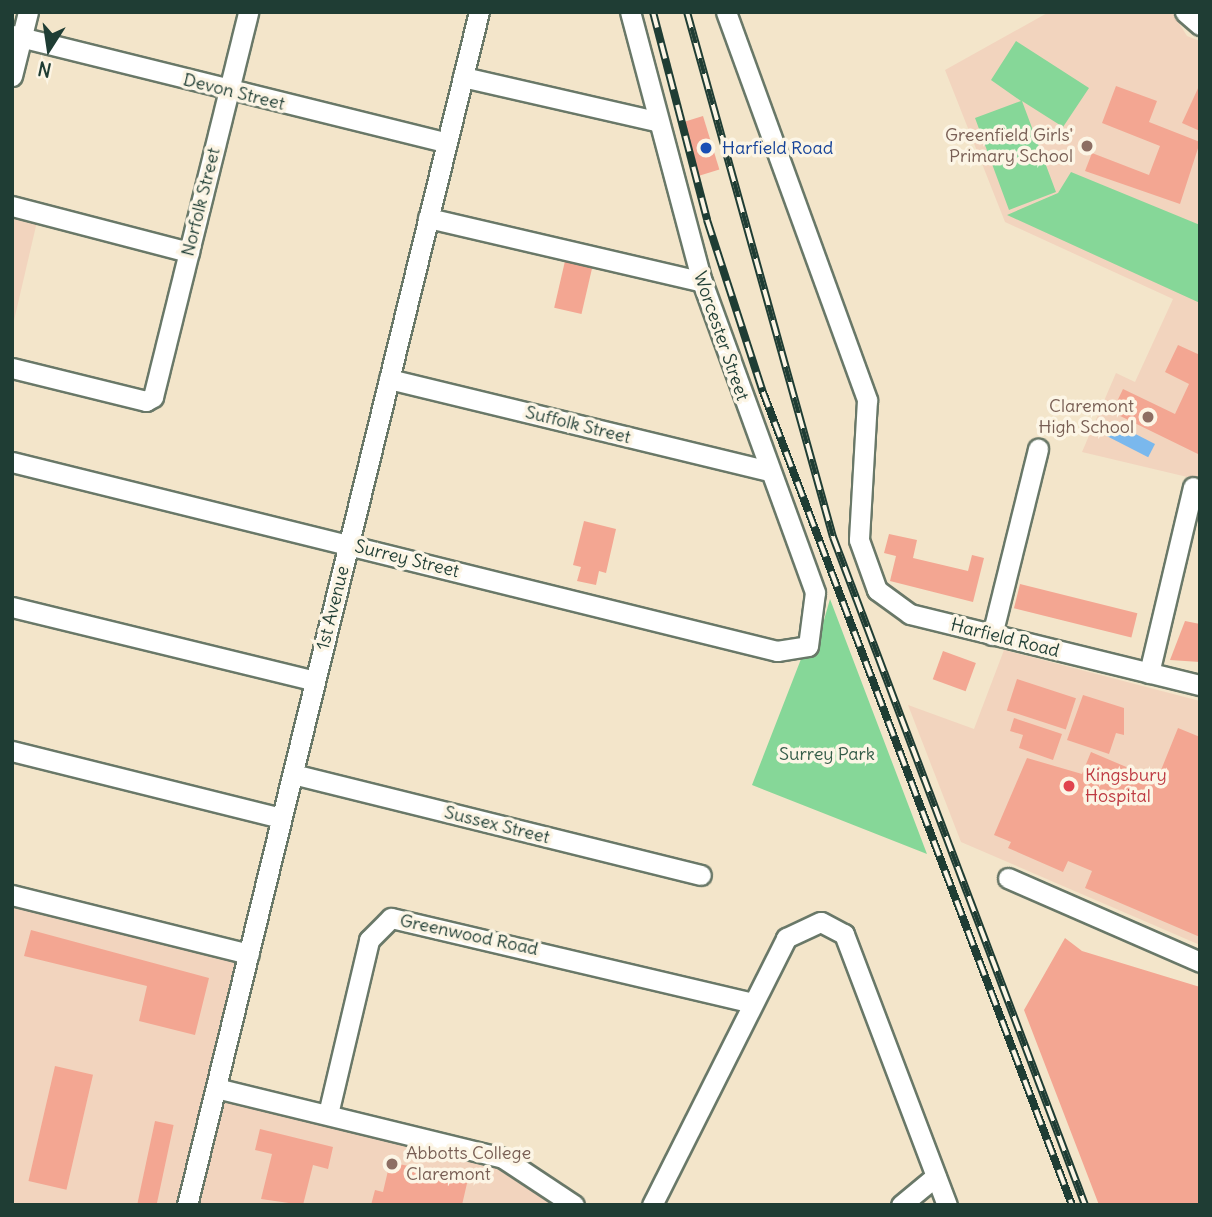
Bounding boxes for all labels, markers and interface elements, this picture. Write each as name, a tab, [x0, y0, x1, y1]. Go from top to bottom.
north arrow	[14, 14, 84, 84]
text: N	[36, 56, 54, 83]
street label: Devon Street	[181, 69, 287, 115]
place label: Greenfield Girls' Primary School	[945, 125, 1073, 168]
place label: Harfield Road	[722, 137, 833, 159]
marker: Harfield Road	[696, 138, 716, 158]
marker: Greenfield Girls' Primary School	[1079, 138, 1095, 154]
street label: Norfolk Street	[177, 146, 225, 258]
street label: Worcester Street	[689, 269, 753, 403]
place label: Claremont High School	[1039, 396, 1134, 438]
street label: Suffolk Street	[523, 401, 633, 449]
marker: Claremont High School	[1140, 409, 1156, 425]
street label: Surrey Street	[353, 536, 461, 582]
street label: 1st Avenue	[312, 564, 354, 652]
street label: Harfield Road	[948, 614, 1062, 662]
park label: Surrey Park	[779, 743, 875, 765]
place label: Kingsbury Hospital	[1085, 765, 1167, 808]
marker: Kingsbury Hospital	[1059, 776, 1079, 796]
street label: Sussex Street	[442, 801, 552, 849]
street label: Greenwood Road	[398, 910, 540, 960]
place label: Abbotts College Claremont	[406, 1143, 531, 1186]
marker: Abbotts College Claremont	[384, 1156, 400, 1172]

